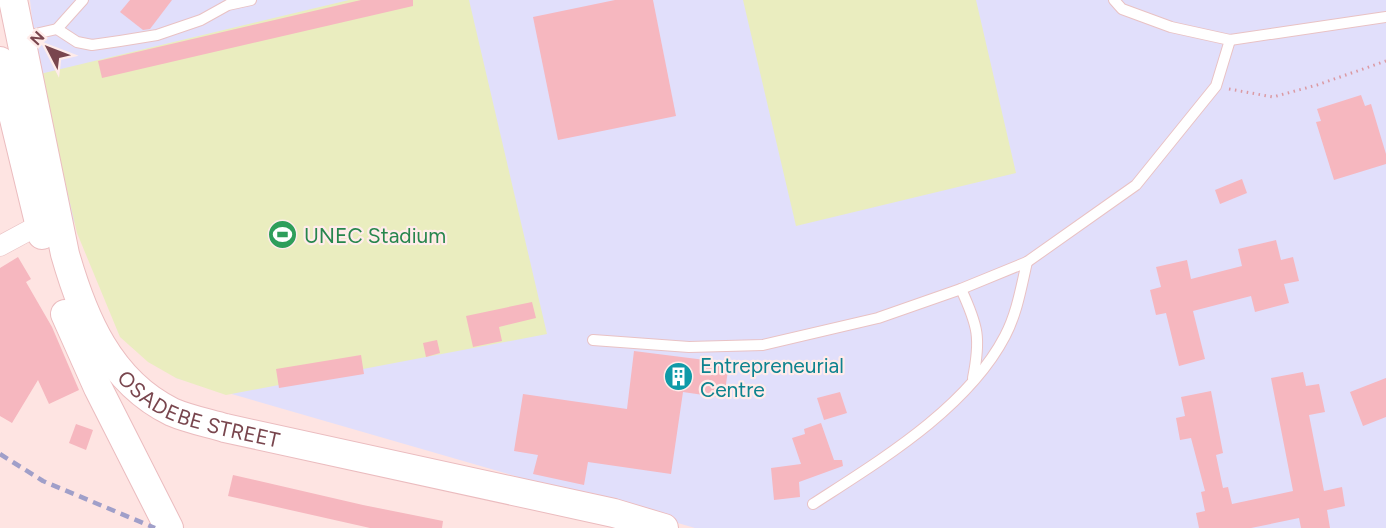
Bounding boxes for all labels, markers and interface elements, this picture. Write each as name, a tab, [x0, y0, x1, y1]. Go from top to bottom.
north arrow	[18, 18, 78, 78]
text: N	[26, 27, 48, 49]
sports icon: UNEC Stadium	[267, 219, 299, 251]
place label: UNEC Stadium	[304, 223, 446, 248]
place label: Entrepreneurial Centre	[700, 353, 844, 402]
building icon: Entrepreneurial Centre	[663, 361, 695, 393]
street label: OSADEBE STREET	[113, 365, 283, 452]

